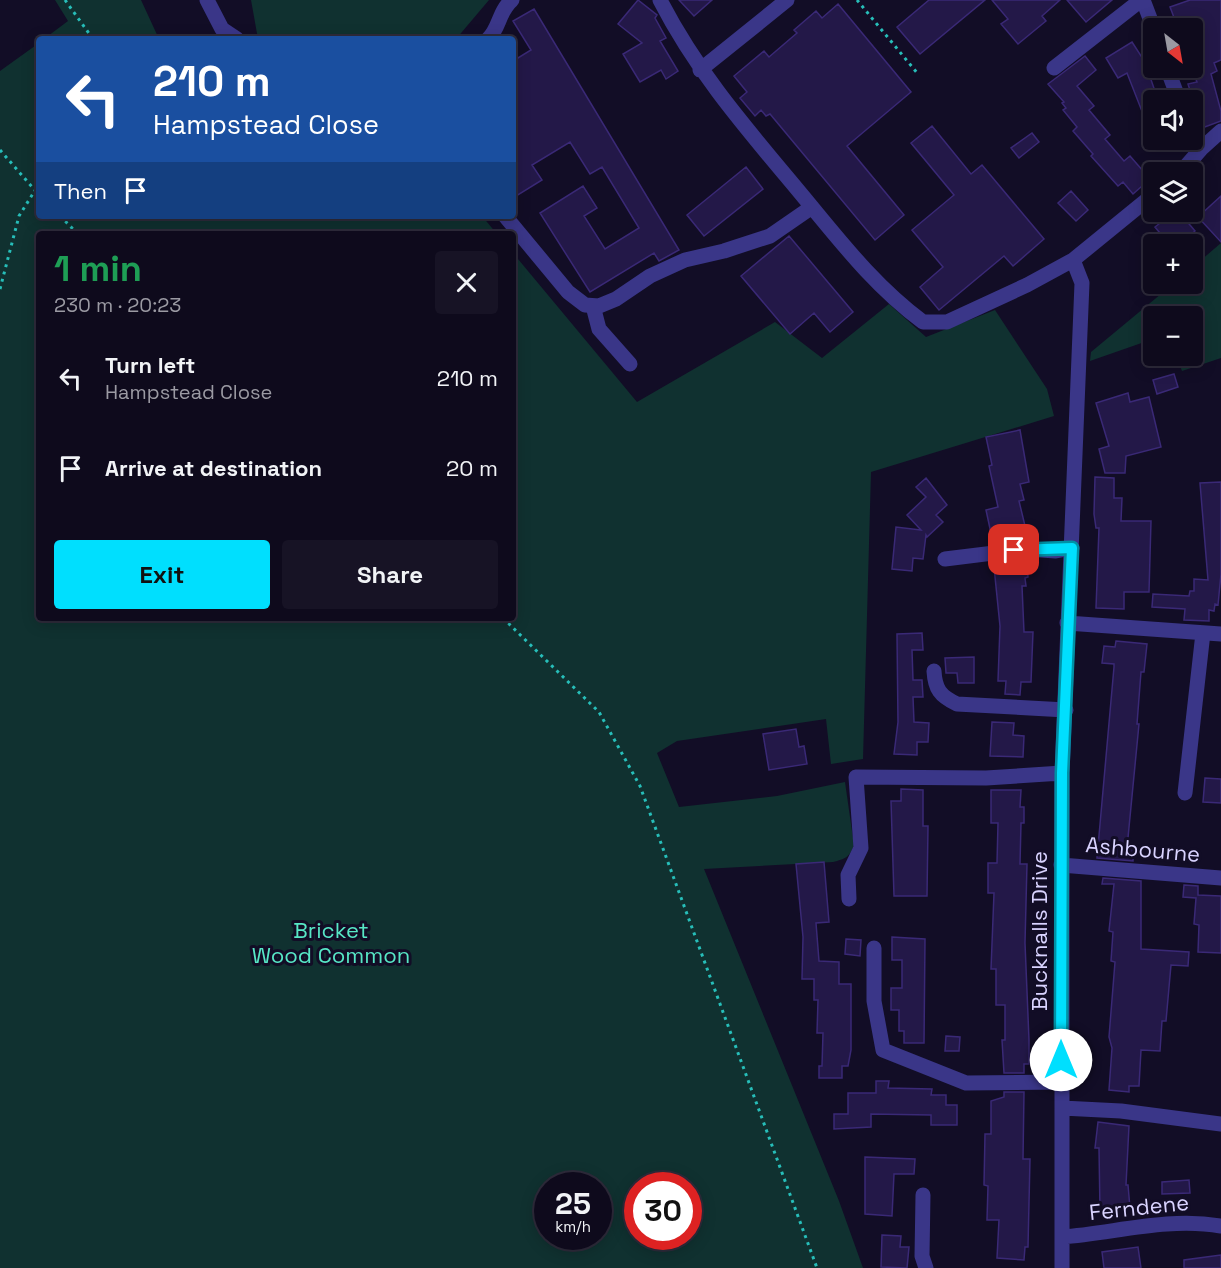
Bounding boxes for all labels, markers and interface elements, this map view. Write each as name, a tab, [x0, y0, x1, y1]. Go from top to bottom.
north arrow	[1143, 18, 1203, 78]
map controls	[1143, 18, 1203, 366]
text: 210 m	[153, 55, 271, 108]
icon: left	[54, 60, 132, 138]
button: sound	[1143, 90, 1203, 150]
text: Hampstead Close	[153, 107, 379, 142]
button: layers	[1143, 162, 1203, 222]
icon: arrive	[119, 174, 152, 207]
text: Then	[54, 177, 107, 205]
button: +	[1143, 234, 1203, 294]
text: 1 min	[54, 246, 142, 292]
button: close	[435, 251, 498, 314]
text: 230 m · 20:23	[54, 292, 181, 318]
button: −	[1143, 306, 1203, 366]
text: Turn left	[105, 351, 195, 379]
icon: left	[54, 362, 87, 395]
text: 210 m	[437, 364, 498, 392]
text: Hampstead Close	[105, 379, 272, 405]
icon: arrive	[54, 452, 87, 485]
text: Arrive at destination	[105, 454, 322, 482]
text: 20 m	[446, 454, 498, 482]
pin	[988, 524, 1039, 575]
icon: arrive	[997, 533, 1030, 566]
button: Exit	[54, 540, 270, 609]
button: Share	[282, 540, 498, 609]
street label: Ashbourne	[1085, 830, 1201, 868]
street label: Bucknalls Drive	[1025, 851, 1053, 1011]
park label: Bricket Wood Common	[252, 916, 410, 969]
position arrow	[1029, 1028, 1093, 1092]
speed limit sign: 30	[624, 1172, 702, 1250]
text: 25	[555, 1184, 591, 1223]
street label: Ferndene	[1088, 1188, 1190, 1226]
text: km/h	[555, 1217, 591, 1236]

